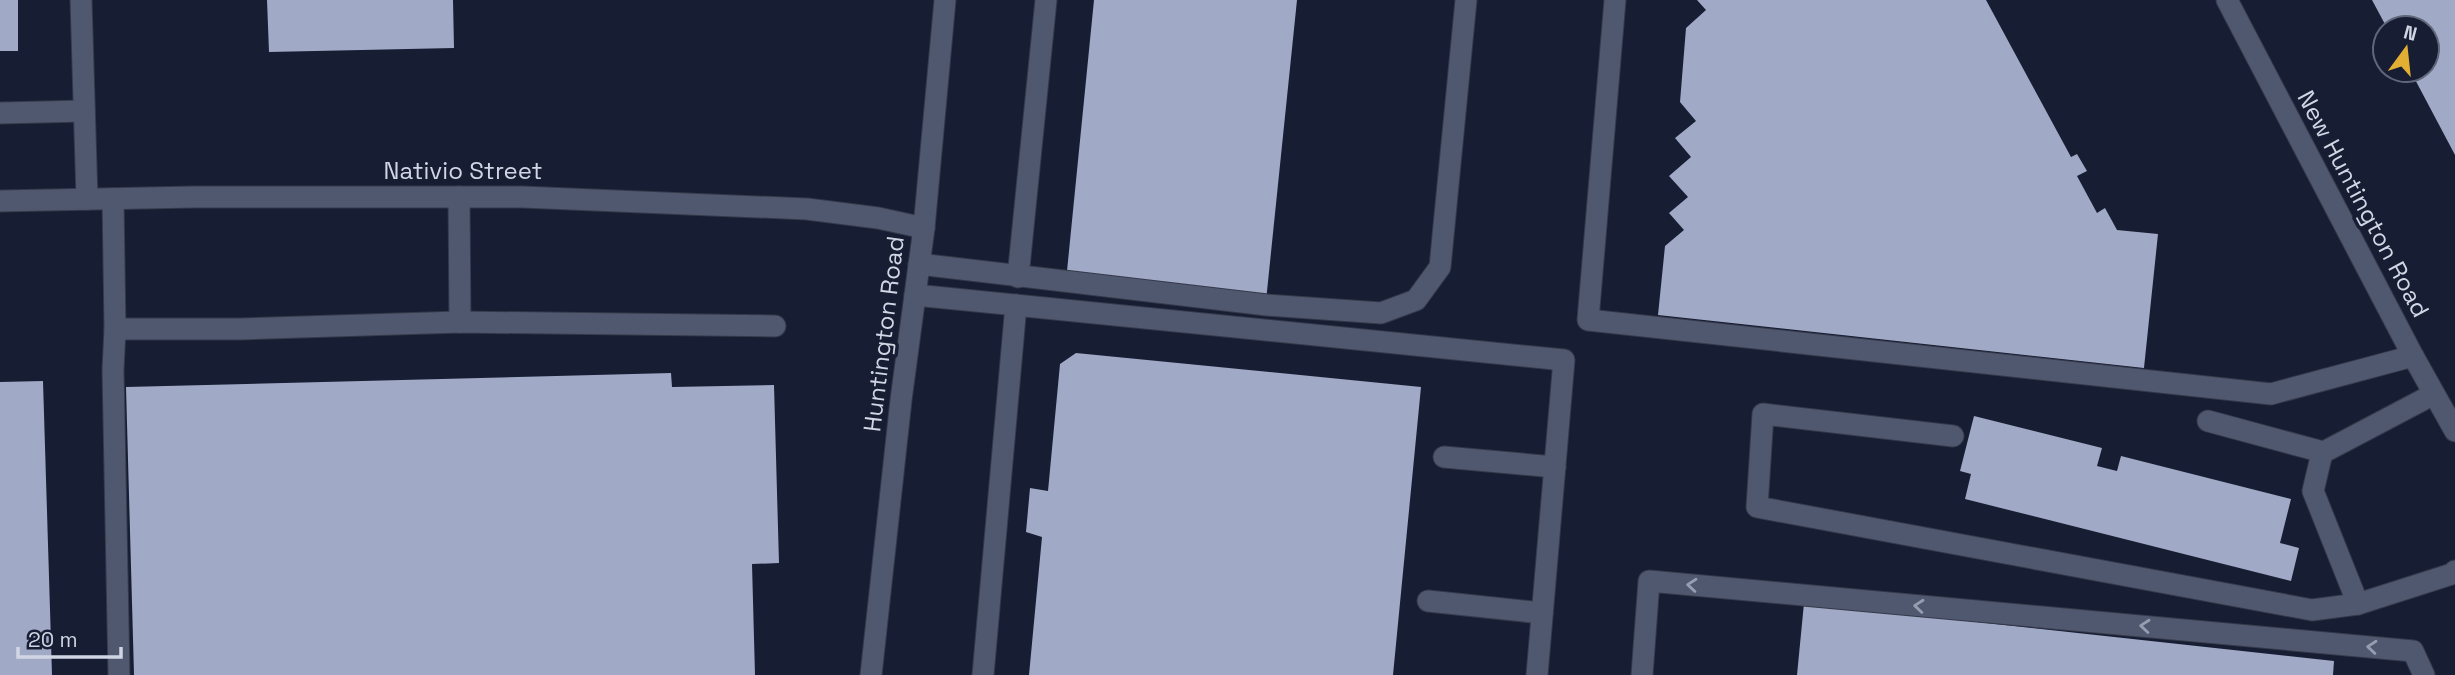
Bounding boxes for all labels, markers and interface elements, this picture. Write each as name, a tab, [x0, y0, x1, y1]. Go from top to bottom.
north arrow	[2371, 14, 2441, 84]
text: N	[2401, 19, 2420, 47]
street label: New Huntington Road	[2291, 85, 2436, 322]
street label: Nativio Street	[383, 155, 543, 186]
street label: Huntington Road	[856, 234, 911, 434]
one-way arrow	[1686, 578, 1697, 593]
one-way arrow	[1913, 599, 1924, 614]
scale bar	[18, 616, 121, 660]
one-way arrow	[2139, 619, 2151, 634]
text: 20 m	[28, 626, 78, 653]
one-way arrow	[2366, 640, 2377, 655]

